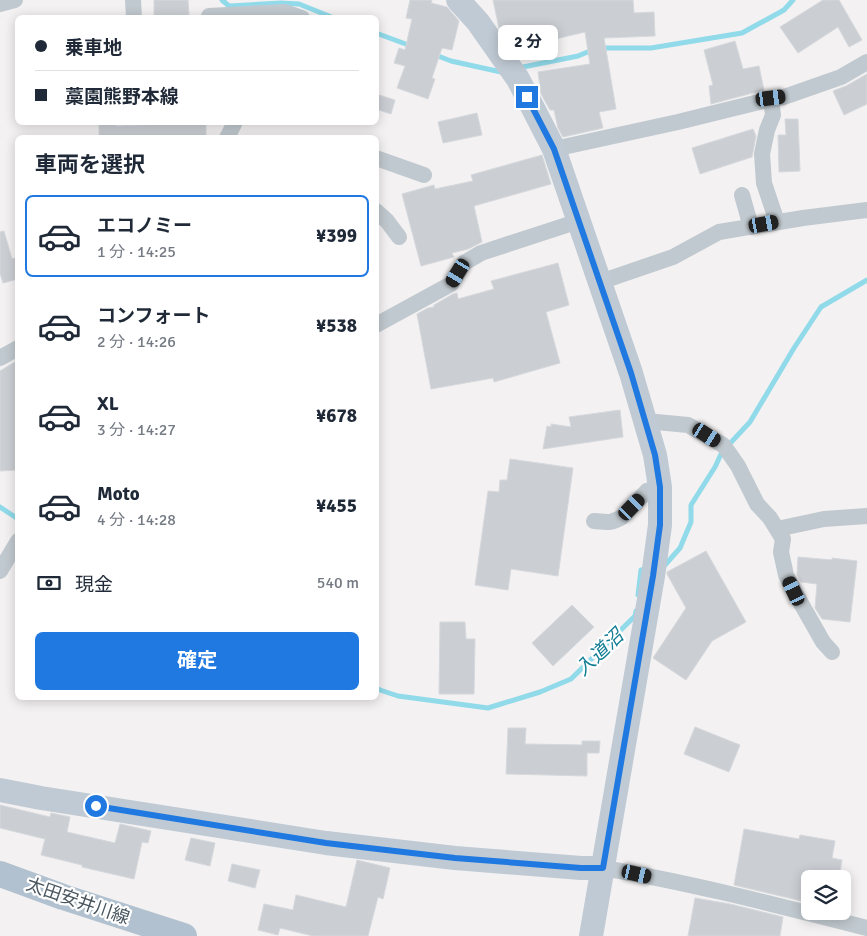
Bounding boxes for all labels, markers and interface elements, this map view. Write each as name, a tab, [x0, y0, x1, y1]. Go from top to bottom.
callout: 2 分	[497, 24, 557, 59]
text: 2 分	[514, 32, 542, 52]
text: 乗車地	[65, 36, 122, 60]
text: 藁園熊野本線	[65, 85, 179, 109]
route end	[516, 86, 538, 108]
car	[755, 89, 786, 107]
text: 車両を選択	[35, 151, 145, 178]
icon: car	[37, 214, 82, 259]
text: エコノミー	[97, 214, 192, 238]
car	[747, 214, 780, 234]
text: ¥399	[316, 224, 357, 248]
text: 1 分 · 14:25	[97, 242, 176, 262]
car	[443, 256, 472, 290]
icon: car	[37, 304, 82, 349]
text: コンフォート	[97, 304, 210, 328]
text: ¥538	[316, 314, 357, 338]
text: 2 分 · 14:26	[97, 332, 176, 352]
text: XL	[97, 392, 119, 416]
icon: car	[37, 394, 82, 439]
text: ¥678	[316, 404, 357, 428]
text: 3 分 · 14:27	[97, 420, 176, 440]
car	[690, 421, 723, 449]
text: Moto	[97, 482, 140, 506]
icon: car	[37, 484, 82, 529]
car	[616, 491, 647, 523]
text: ¥455	[316, 494, 357, 518]
text: 4 分 · 14:28	[97, 510, 176, 530]
icon: cash	[35, 569, 63, 597]
text: 現金	[75, 573, 113, 597]
text: 540 m	[317, 573, 359, 593]
car	[780, 574, 807, 608]
water label: 入道沼	[571, 622, 631, 681]
button: 確定	[35, 632, 359, 690]
route start	[85, 795, 107, 817]
car	[620, 863, 653, 885]
map controls	[801, 870, 851, 920]
button: layers	[801, 870, 851, 920]
street label: 太田安井川線	[23, 873, 133, 929]

